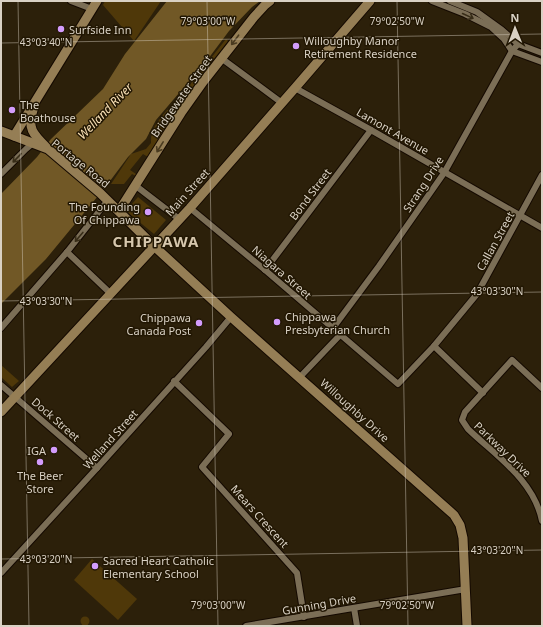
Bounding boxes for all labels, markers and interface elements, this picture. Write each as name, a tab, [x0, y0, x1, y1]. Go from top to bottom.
north arrow	[495, 8, 535, 48]
text: N	[510, 10, 519, 25]
one-way arrow	[462, 13, 474, 20]
text: 79°03'00"W	[181, 14, 236, 28]
text: 79°02'50"W	[370, 14, 425, 28]
place label: Surfside Inn	[69, 22, 131, 37]
marker: Surfside Inn	[56, 24, 66, 34]
place label: Willoughby Manor Retirement Residence	[304, 33, 417, 61]
text: 43°03'40"N	[20, 35, 72, 49]
one-way arrow	[231, 35, 239, 46]
marker: Willoughby Manor Retirement Residence	[291, 41, 301, 51]
street label: Bridgewater Street	[147, 52, 215, 140]
water label: Welland River	[74, 78, 137, 143]
place label: The Boathouse	[20, 97, 76, 125]
street label: Lamont Avenue	[354, 104, 432, 158]
marker: The Boathouse	[7, 105, 17, 115]
street label: Portage Road	[49, 135, 113, 191]
one-way arrow	[156, 141, 164, 152]
one-way arrow	[12, 153, 21, 163]
street label: Strang Drive	[399, 153, 447, 215]
street label: Main Street	[162, 165, 212, 219]
street label: Bond Street	[286, 165, 334, 223]
place label: The Founding Of Chippawa	[69, 199, 140, 227]
marker: The Founding Of Chippawa	[143, 207, 153, 217]
street label: Callan Street	[473, 209, 517, 273]
district label: CHIPPAWA	[113, 231, 199, 251]
one-way arrow	[74, 232, 83, 243]
street label: Niagara Street	[249, 242, 315, 302]
text: 43°03'30"N	[471, 284, 523, 298]
text: 43°03'30"N	[20, 294, 72, 308]
place label: Chippawa Presbyterian Church	[285, 309, 390, 337]
place label: Chippawa Canada Post	[127, 310, 191, 338]
marker: Chippawa Presbyterian Church	[272, 317, 282, 327]
marker: Chippawa Canada Post	[194, 318, 204, 328]
street label: Willoughby Drive	[317, 375, 393, 445]
street label: Dock Street	[29, 394, 83, 444]
street label: Welland Street	[79, 406, 141, 472]
street label: Parkway Drive	[471, 418, 535, 480]
place label: IGA	[27, 443, 47, 458]
marker: IGA	[49, 445, 59, 455]
marker: The Beer Store	[35, 457, 45, 467]
place label: The Beer Store	[17, 468, 63, 496]
street label: Mears Crescent	[228, 481, 292, 551]
text: 43°03'20"N	[471, 543, 523, 557]
text: 43°03'20"N	[20, 552, 72, 566]
place label: Sacred Heart Catholic Elementary School	[103, 553, 214, 581]
marker: Sacred Heart Catholic Elementary School	[90, 561, 100, 571]
street label: Gunning Drive	[281, 590, 357, 618]
text: 79°03'00"W	[191, 598, 246, 612]
text: 79°02'50"W	[380, 598, 435, 612]

